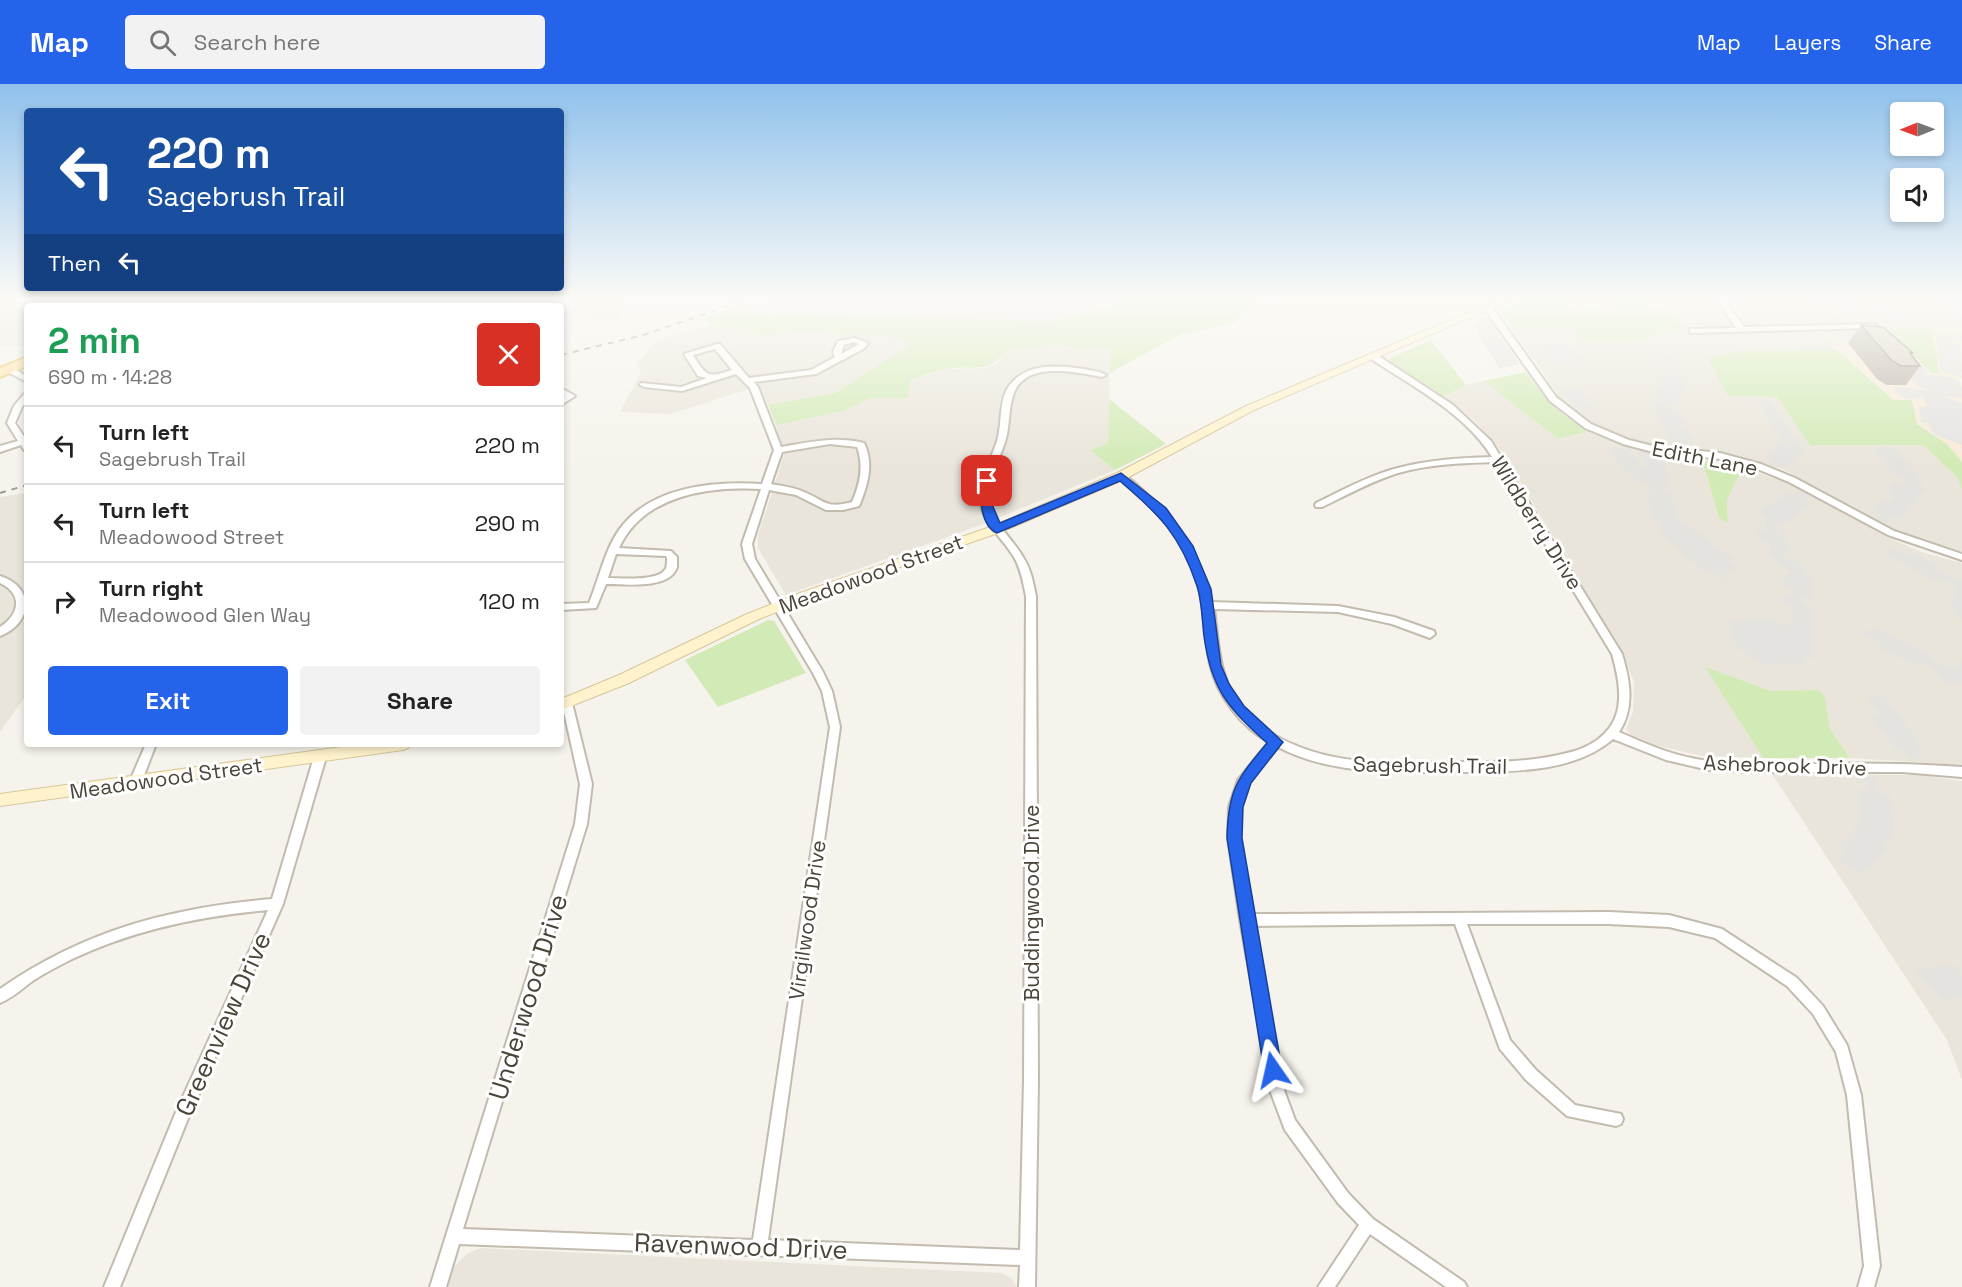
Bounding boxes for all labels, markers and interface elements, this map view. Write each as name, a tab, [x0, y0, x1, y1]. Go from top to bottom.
search box	[125, 15, 545, 69]
text: Map	[30, 24, 89, 60]
icon: search	[146, 26, 179, 59]
text: Search here	[194, 28, 321, 56]
text: Map	[1697, 29, 1741, 56]
text: Layers	[1774, 29, 1841, 56]
text: Share	[1874, 29, 1932, 56]
north arrow	[1890, 102, 1944, 156]
map controls	[1890, 102, 1944, 222]
text: 220 m	[147, 127, 271, 180]
icon: left	[48, 132, 126, 210]
button: sound	[1890, 168, 1944, 222]
text: Sagebrush Trail	[147, 179, 345, 214]
icon: left	[113, 246, 146, 279]
text: Then	[48, 249, 101, 277]
text: 2 min	[48, 318, 141, 364]
button: close	[477, 323, 540, 386]
text: 690 m · 14:28	[48, 364, 172, 390]
text: Turn left	[99, 418, 189, 446]
icon: left	[48, 429, 81, 462]
text: 220 m	[475, 431, 540, 459]
street label: Edith Lane	[1650, 435, 1760, 481]
text: Sagebrush Trail	[99, 446, 246, 472]
street label: Wildberry Drive	[1485, 451, 1589, 595]
pin	[961, 455, 1012, 506]
icon: arrive	[970, 464, 1003, 497]
text: Turn left	[99, 496, 189, 524]
icon: left	[48, 507, 81, 540]
text: 290 m	[475, 509, 540, 537]
text: Meadowood Street	[99, 524, 284, 550]
street label: Meadowood Street	[775, 528, 967, 620]
text: Turn right	[99, 574, 204, 602]
icon: right	[48, 585, 81, 618]
text: 120 m	[479, 587, 540, 615]
text: Meadowood Glen Way	[99, 602, 311, 628]
button: Exit	[48, 666, 288, 735]
button: Share	[300, 666, 540, 735]
street label: Ashebrook Drive	[1703, 749, 1867, 781]
street label: Sagebrush Trail	[1353, 750, 1507, 780]
street label: Meadowood Street	[68, 751, 264, 805]
street label: Buddingwood Drive	[1018, 804, 1045, 1002]
street label: Virgilwood Drive	[782, 838, 832, 1002]
street label: Underwood Drive	[481, 890, 575, 1104]
street label: Greenview Drive	[167, 927, 279, 1121]
position arrow	[1241, 1038, 1305, 1102]
street label: Ravenwood Drive	[634, 1225, 848, 1267]

